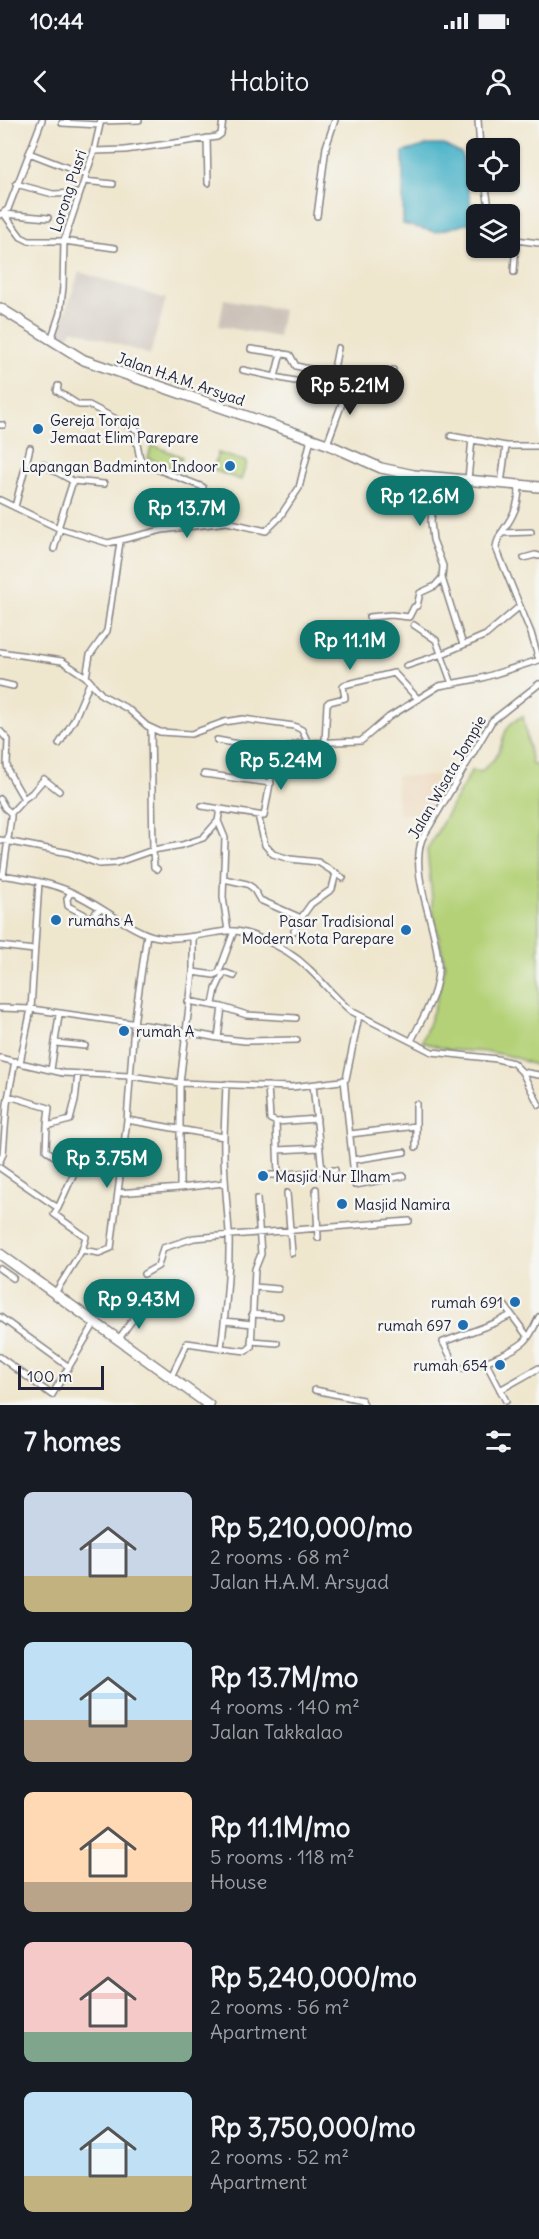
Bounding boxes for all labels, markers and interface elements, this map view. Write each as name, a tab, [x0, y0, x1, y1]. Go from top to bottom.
text: 10:44	[30, 7, 84, 35]
text: Habito	[229, 64, 310, 98]
icon: back	[24, 65, 57, 98]
icon: person	[482, 65, 515, 98]
map controls	[466, 138, 520, 258]
button: locate	[466, 138, 520, 192]
street label: Lorong Pusri	[46, 147, 90, 235]
button: layers	[466, 204, 520, 258]
street label: Jalan H.A.M. Arsyad	[114, 348, 248, 410]
pin: Rp 5.21M	[288, 365, 412, 416]
text: Rp 5.21M	[310, 372, 390, 397]
place label: Gereja Toraja Jemaat Elim Parepare	[50, 411, 199, 447]
marker: Gereja Toraja Jemaat Elim Parepare	[31, 422, 45, 436]
place label: Lapangan Badminton Indoor	[22, 457, 218, 476]
marker: Lapangan Badminton Indoor	[223, 459, 237, 473]
pin: Rp 12.6M	[358, 476, 482, 527]
text: Rp 12.6M	[380, 483, 460, 508]
pin: Rp 13.7M	[125, 488, 249, 539]
text: Rp 13.7M	[148, 495, 226, 520]
pin: Rp 11.1M	[288, 620, 412, 671]
text: Rp 11.1M	[314, 627, 386, 652]
street label: Jalan Wisata Jompie	[404, 712, 490, 842]
pin: Rp 5.24M	[219, 740, 343, 791]
text: Rp 5.24M	[240, 747, 322, 772]
place label: rumahs A	[68, 911, 134, 930]
place label: Pasar Tradisional Modern Kota Parepare	[242, 912, 394, 948]
marker: rumahs A	[49, 913, 63, 927]
marker: Pasar Tradisional Modern Kota Parepare	[399, 923, 413, 937]
place label: rumah A	[136, 1022, 195, 1041]
marker: rumah A	[117, 1024, 131, 1038]
pin: Rp 3.75M	[45, 1138, 169, 1189]
text: Rp 3.75M	[66, 1145, 148, 1170]
place label: Masjid Nur Ilham	[275, 1167, 391, 1186]
marker: Masjid Nur Ilham	[256, 1169, 270, 1183]
place label: Masjid Namira	[354, 1195, 451, 1214]
marker: Masjid Namira	[335, 1197, 349, 1211]
pin: Rp 9.43M	[77, 1279, 201, 1330]
text: Rp 9.43M	[98, 1286, 180, 1311]
place label: rumah 691	[431, 1293, 503, 1312]
marker: rumah 691	[508, 1295, 522, 1309]
place label: rumah 697	[378, 1316, 451, 1335]
marker: rumah 697	[456, 1318, 470, 1332]
place label: rumah 654	[413, 1356, 488, 1375]
marker: rumah 654	[493, 1358, 507, 1372]
scale bar	[18, 1363, 104, 1390]
text: 100 m	[27, 1366, 72, 1386]
text: 7 homes	[24, 1425, 121, 1458]
icon: filters	[482, 1425, 515, 1458]
text: Rp 5,210,000/mo	[210, 1511, 413, 1544]
icon: home	[72, 1516, 144, 1588]
text: 2 rooms · 68 m²	[210, 1544, 350, 1569]
text: Jalan H.A.M. Arsyad	[210, 1569, 389, 1594]
text: Rp 13.7M/mo	[210, 1661, 358, 1694]
icon: home	[72, 1666, 144, 1738]
text: 4 rooms · 140 m²	[210, 1694, 360, 1719]
text: Jalan Takkalao	[210, 1719, 343, 1744]
text: Rp 11.1M/mo	[210, 1811, 350, 1844]
icon: home	[72, 1816, 144, 1888]
text: 5 rooms · 118 m²	[210, 1844, 355, 1869]
text: House	[210, 1869, 267, 1894]
text: Rp 5,240,000/mo	[210, 1961, 417, 1994]
icon: home	[72, 1966, 144, 2038]
text: 2 rooms · 56 m²	[210, 1994, 350, 2019]
text: Apartment	[210, 2019, 307, 2044]
text: Rp 3,750,000/mo	[210, 2111, 416, 2144]
icon: home	[72, 2116, 144, 2188]
text: 2 rooms · 52 m²	[210, 2144, 349, 2169]
text: Apartment	[210, 2169, 307, 2194]

